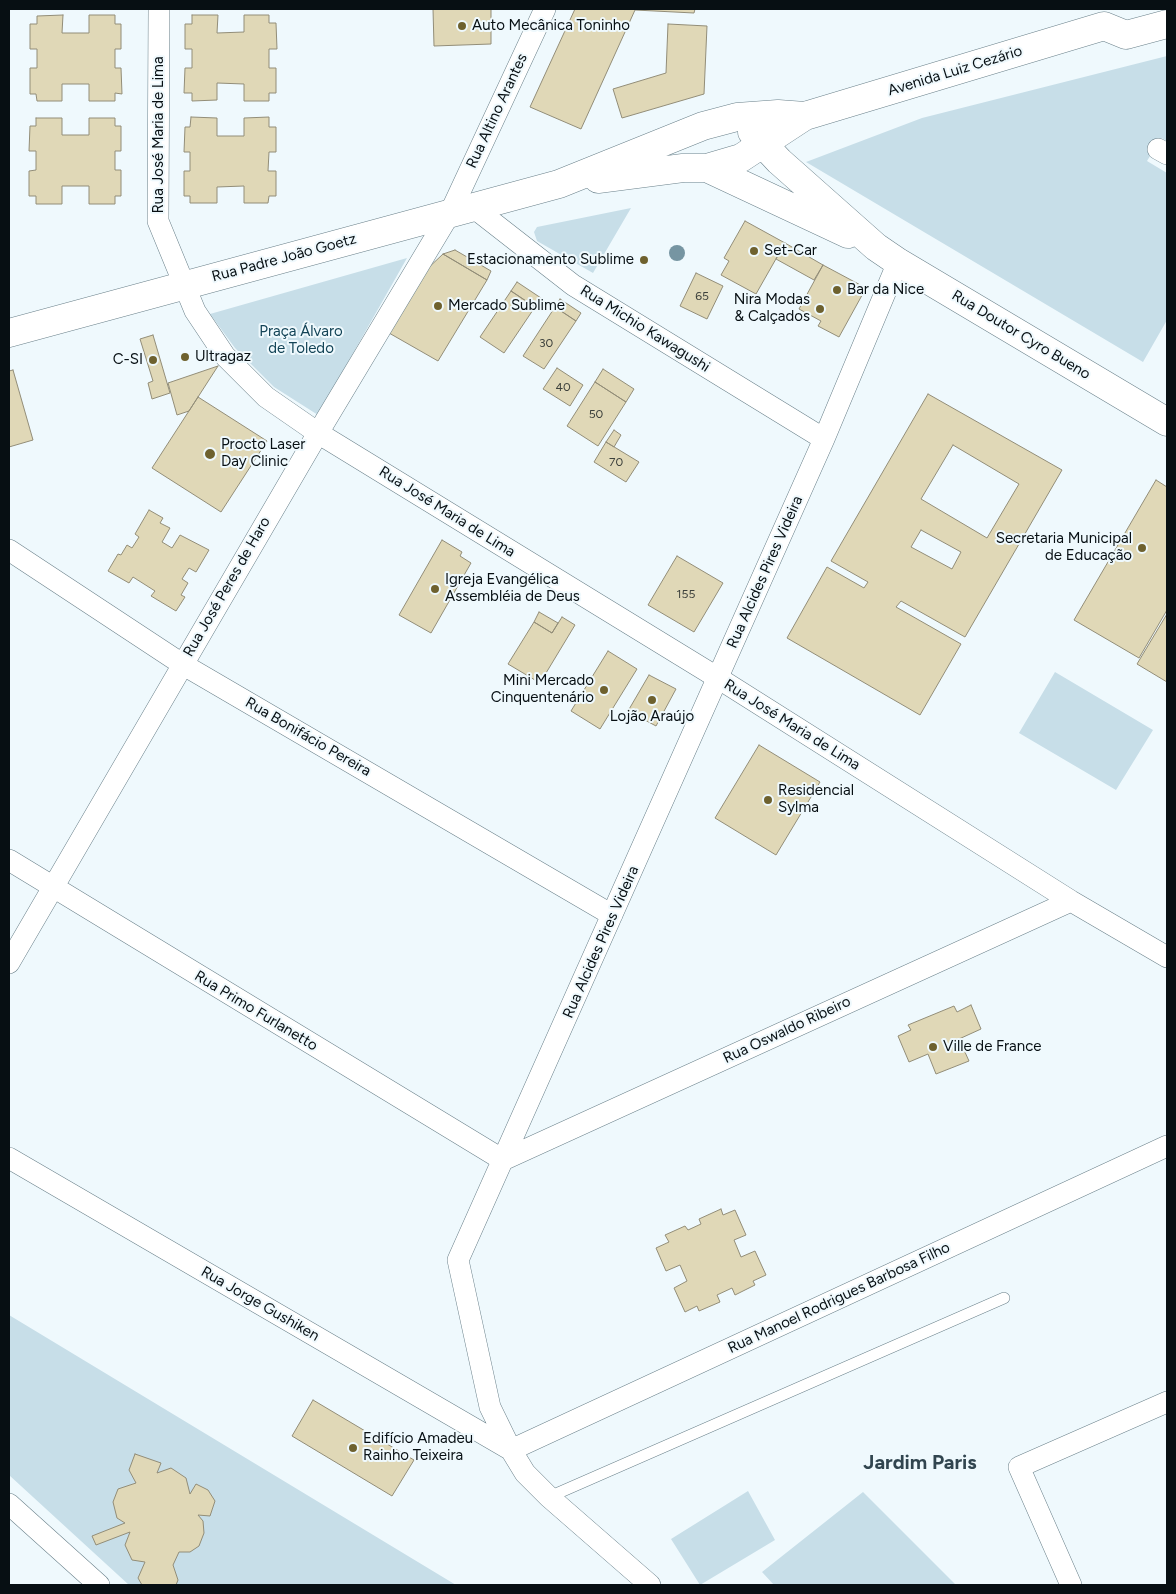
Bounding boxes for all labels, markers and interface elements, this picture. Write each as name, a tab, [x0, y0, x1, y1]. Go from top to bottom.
place label: Auto Mecânica Toninho	[472, 17, 630, 35]
marker: Auto Mecânica Toninho	[456, 20, 468, 32]
street label: Avenida Luiz Cezário	[886, 42, 1024, 100]
street label: Rua Altino Arantes	[463, 51, 531, 171]
street label: Rua José Maria de Lima	[150, 56, 168, 214]
street label: Rua Padre João Goetz	[210, 230, 358, 286]
place label: Set-Car	[764, 242, 817, 260]
marker: Set-Car	[748, 245, 760, 257]
place label: Estacionamento Sublime	[467, 251, 634, 269]
marker: Estacionamento Sublime	[638, 254, 650, 266]
place label: Bar da Nice	[847, 281, 924, 299]
street label: Rua Michio Kawagushi	[577, 282, 713, 376]
marker: Bar da Nice	[831, 284, 843, 296]
street label: Rua Doutor Cyro Bueno	[948, 286, 1094, 384]
house number: 65	[695, 289, 709, 303]
place label: Nira Modas & Calçados	[734, 291, 810, 326]
place label: Mercado Sublime	[448, 297, 565, 315]
marker: Mercado Sublime	[432, 300, 444, 312]
marker: Nira Modas & Calçados	[814, 303, 826, 315]
park label: Praça Álvaro de Toledo	[259, 323, 343, 358]
house number: 30	[539, 336, 553, 350]
place label: Ultragaz	[195, 348, 251, 366]
place label: C-SI	[113, 351, 143, 369]
marker: Ultragaz	[179, 351, 191, 363]
marker: C-SI	[147, 354, 159, 366]
house number: 40	[555, 380, 571, 394]
house number: 50	[589, 407, 603, 421]
place label: Procto Laser Day Clinic	[221, 436, 305, 471]
marker: Procto Laser Day Clinic	[203, 447, 217, 461]
house number: 70	[609, 455, 623, 469]
street label: Rua José Maria de Lima	[376, 463, 518, 561]
street label: Rua Alcides Pires Videira	[723, 493, 807, 651]
street label: Rua José Peres de Haro	[180, 514, 274, 660]
place label: Secretaria Municipal de Educação	[996, 530, 1132, 565]
marker: Secretaria Municipal de Educação	[1136, 542, 1148, 554]
place label: Igreja Evangélica Assembléia de Deus	[445, 571, 580, 606]
marker: Igreja Evangélica Assembléia de Deus	[429, 583, 441, 595]
house number: 155	[677, 587, 695, 601]
place label: Mini Mercado Cinquentenário	[491, 672, 594, 707]
street label: Rua José Maria de Lima	[721, 676, 863, 774]
marker: Mini Mercado Cinquentenário	[598, 684, 610, 696]
street label: Rua Bonifácio Pereira	[242, 694, 374, 780]
marker: Lojão Araújo	[646, 694, 658, 706]
place label: Lojão Araújo	[610, 708, 694, 726]
place label: Residencial Sylma	[778, 782, 854, 817]
marker: Residencial Sylma	[762, 794, 774, 806]
street label: Rua Alcides Pires Videira	[559, 863, 643, 1021]
street label: Rua Primo Furlanetto	[191, 967, 321, 1055]
street label: Rua Oswaldo Ribeiro	[720, 993, 854, 1067]
place label: Ville de France	[943, 1038, 1041, 1056]
marker: Ville de France	[927, 1041, 939, 1053]
street label: Rua Manoel Rodrigues Barbosa Filho	[725, 1239, 953, 1357]
street label: Rua Jorge Gushiken	[198, 1263, 322, 1345]
place label: Edifício Amadeu Rainho Teixeira	[363, 1430, 473, 1465]
marker: Edifício Amadeu Rainho Teixeira	[347, 1442, 359, 1454]
district label: Jardim Paris	[863, 1451, 977, 1475]

